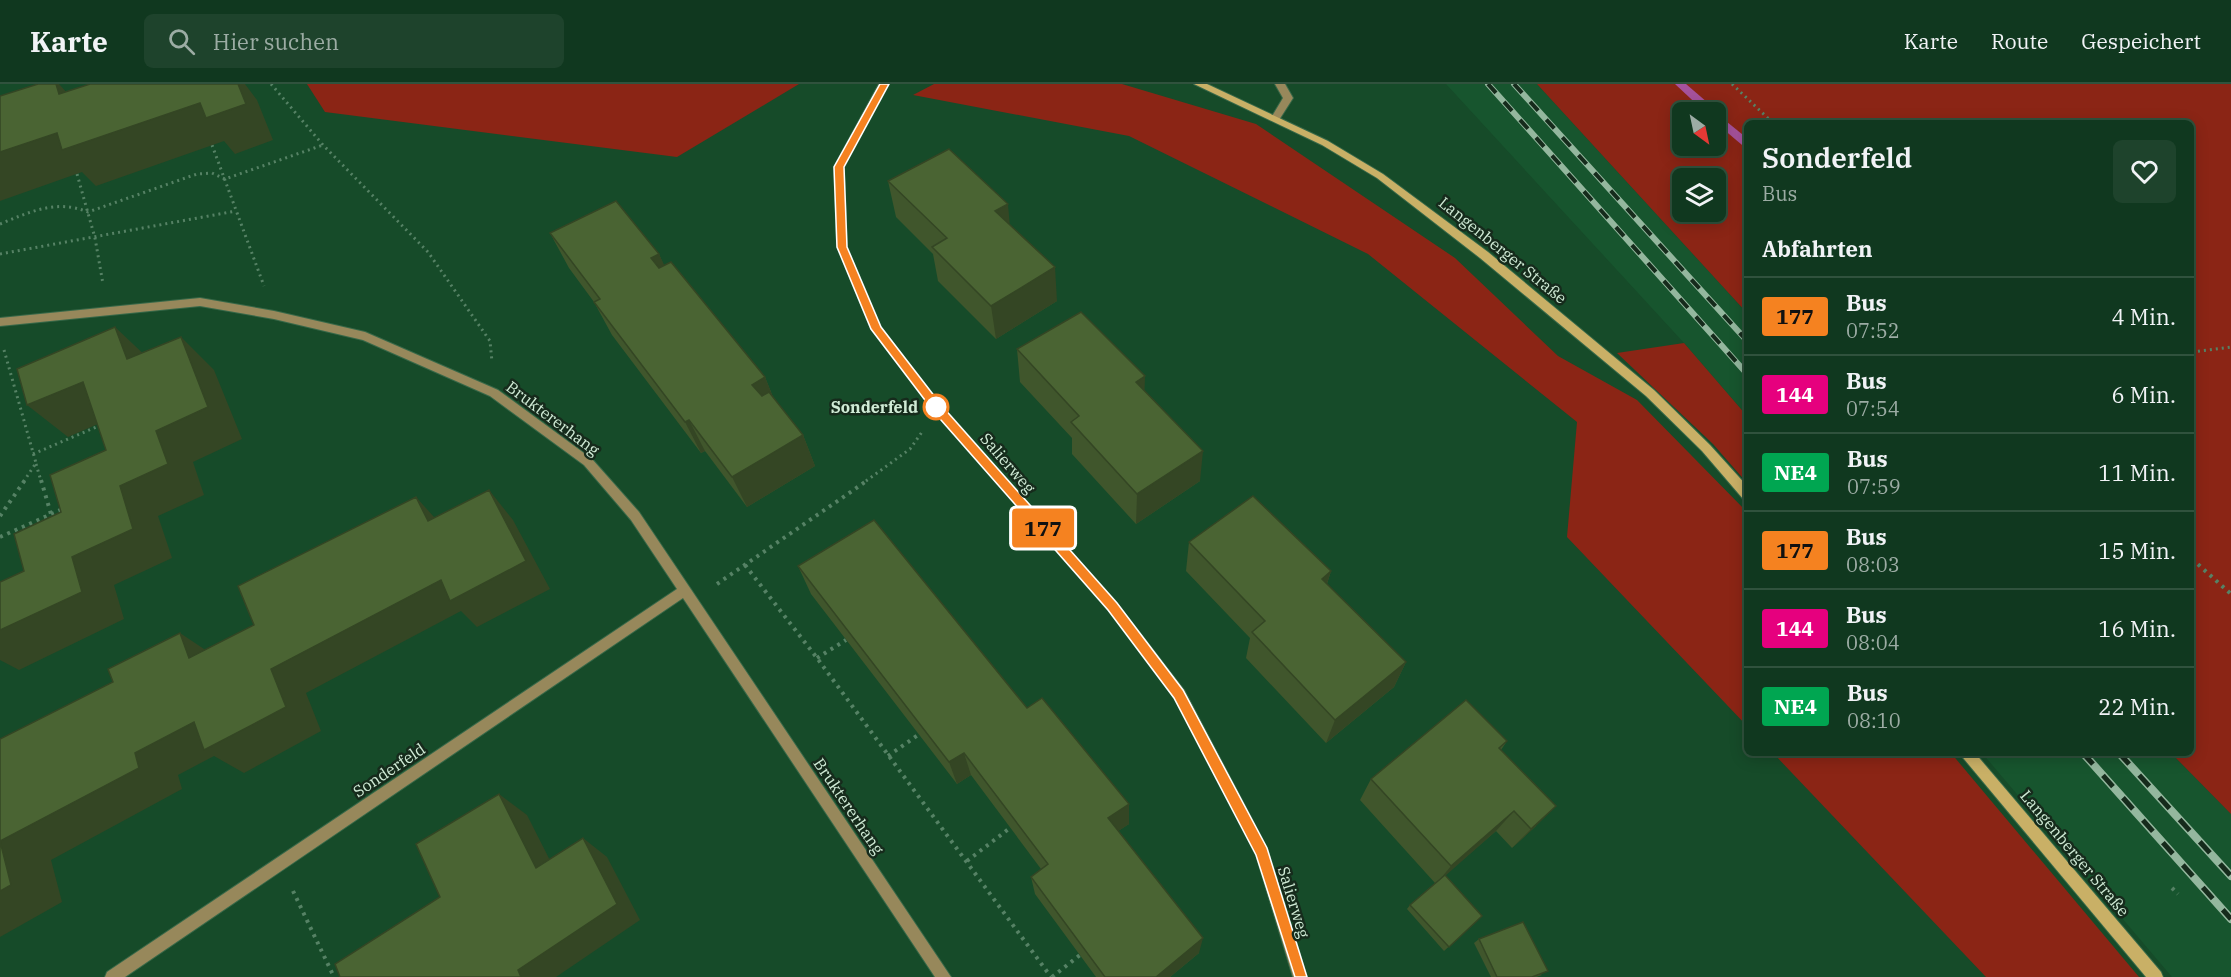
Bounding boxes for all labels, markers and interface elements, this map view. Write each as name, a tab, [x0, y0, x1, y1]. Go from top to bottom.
search box	[144, 14, 564, 68]
text: Karte	[30, 23, 108, 60]
icon: search	[165, 25, 198, 58]
text: Hier suchen	[213, 27, 339, 56]
text: Karte	[1904, 27, 1958, 55]
text: Route	[1991, 27, 2048, 55]
text: Gespeichert	[2081, 27, 2201, 55]
north arrow	[1672, 102, 1726, 156]
map controls	[1672, 102, 1726, 222]
text: Sonderfeld	[1762, 139, 1912, 176]
button: heart	[2113, 140, 2176, 203]
button: layers	[1672, 168, 1726, 222]
text: Bus	[1762, 180, 1797, 207]
street label: Langenberger Straße	[1435, 192, 1571, 308]
text: Abfahrten	[1762, 234, 1873, 263]
text: Bus	[1846, 288, 1887, 317]
text: 177	[1776, 302, 1814, 330]
text: 4 Min.	[2111, 302, 2176, 331]
text: 07:52	[1846, 317, 1900, 344]
text: Bus	[1846, 366, 1887, 395]
street label: Bruktererhang	[502, 376, 604, 460]
text: 144	[1776, 380, 1814, 408]
text: 6 Min.	[2111, 380, 2176, 409]
marker: Sonderfeld	[923, 394, 949, 420]
text: 07:54	[1846, 395, 1900, 422]
place label: Sonderfeld	[831, 397, 918, 417]
street label: Salierweg	[976, 429, 1040, 498]
text: Bus	[1847, 444, 1888, 473]
text: NE4	[1774, 458, 1817, 486]
text: 11 Min.	[2098, 458, 2176, 487]
text: 07:59	[1847, 473, 1901, 500]
line badge: 177	[1008, 508, 1078, 548]
text: 177	[1024, 514, 1062, 542]
text: Bus	[1846, 522, 1887, 551]
text: 177	[1776, 536, 1814, 564]
text: 15 Min.	[2098, 536, 2176, 565]
text: 08:03	[1846, 551, 1900, 578]
text: Bus	[1846, 600, 1887, 629]
text: 144	[1776, 614, 1814, 642]
text: 16 Min.	[2098, 614, 2176, 643]
text: 08:04	[1846, 629, 1900, 656]
text: Bus	[1847, 678, 1888, 707]
text: NE4	[1774, 692, 1817, 720]
text: 22 Min.	[2098, 692, 2176, 721]
text: 08:10	[1847, 707, 1901, 734]
street label: Sonderfeld	[349, 738, 429, 801]
street label: Bruktererhang	[809, 754, 889, 858]
street label: Langenberger Straße	[2016, 786, 2134, 920]
street label: Salierweg	[1274, 864, 1314, 940]

